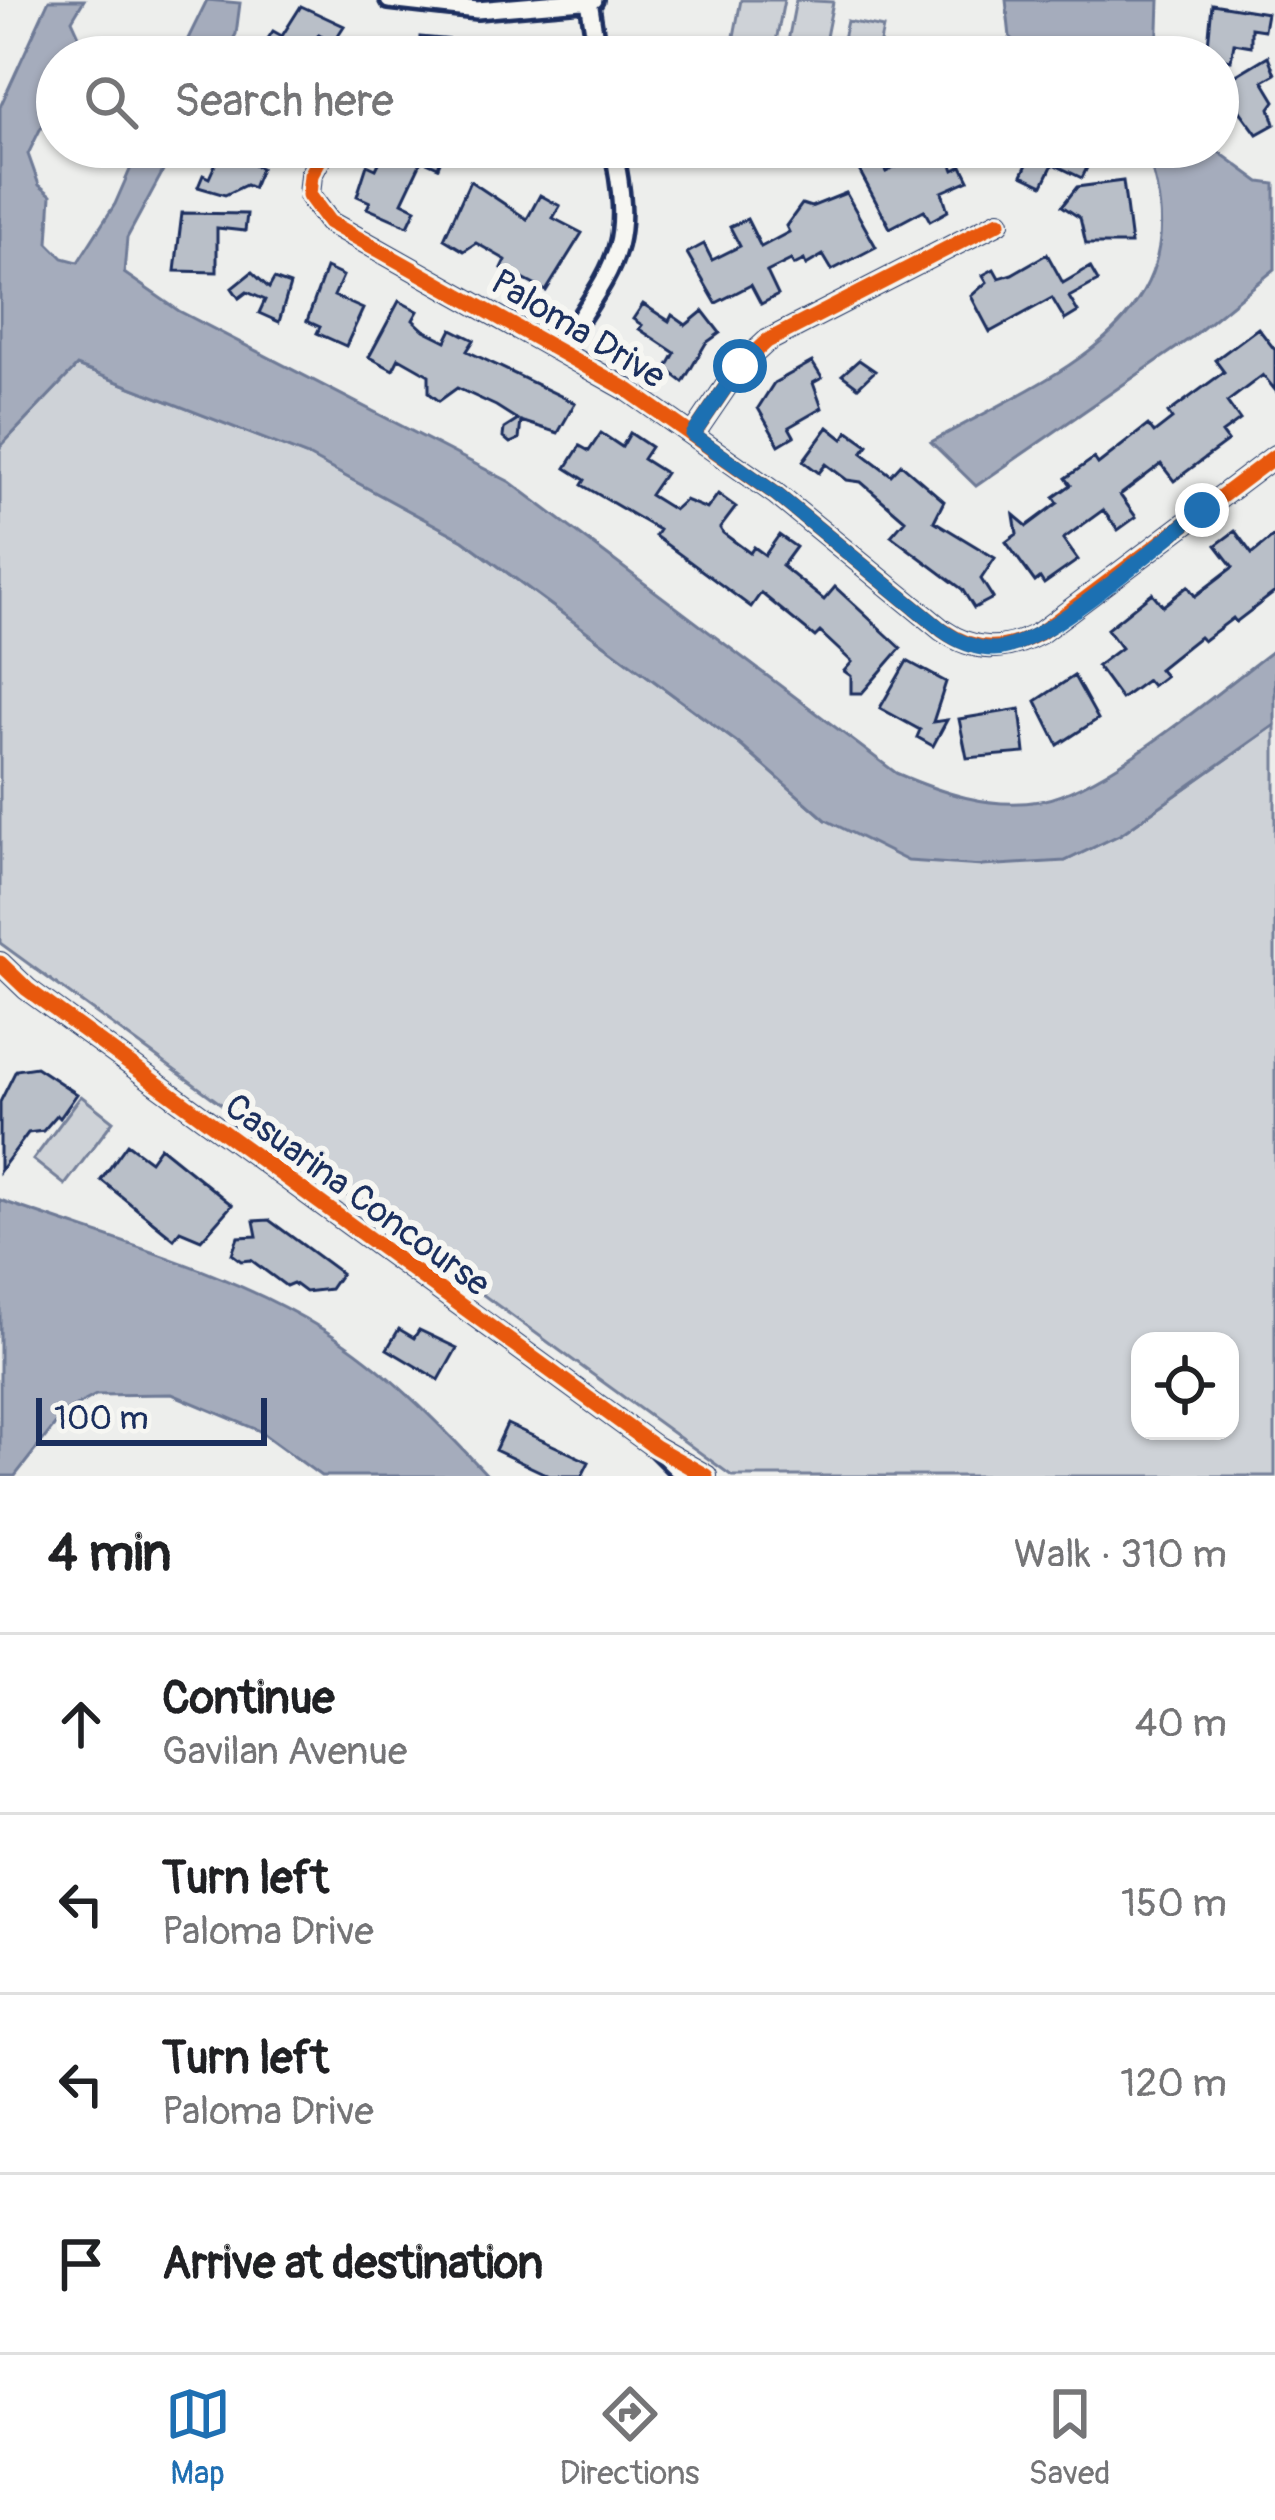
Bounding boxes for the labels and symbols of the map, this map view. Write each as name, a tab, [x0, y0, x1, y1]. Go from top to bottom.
street label: Paloma Drive	[483, 260, 674, 399]
route start	[713, 339, 767, 393]
route end	[1175, 483, 1229, 537]
street label: Casuarina Concourse	[216, 1084, 499, 1307]
scale bar	[36, 1392, 267, 1445]

